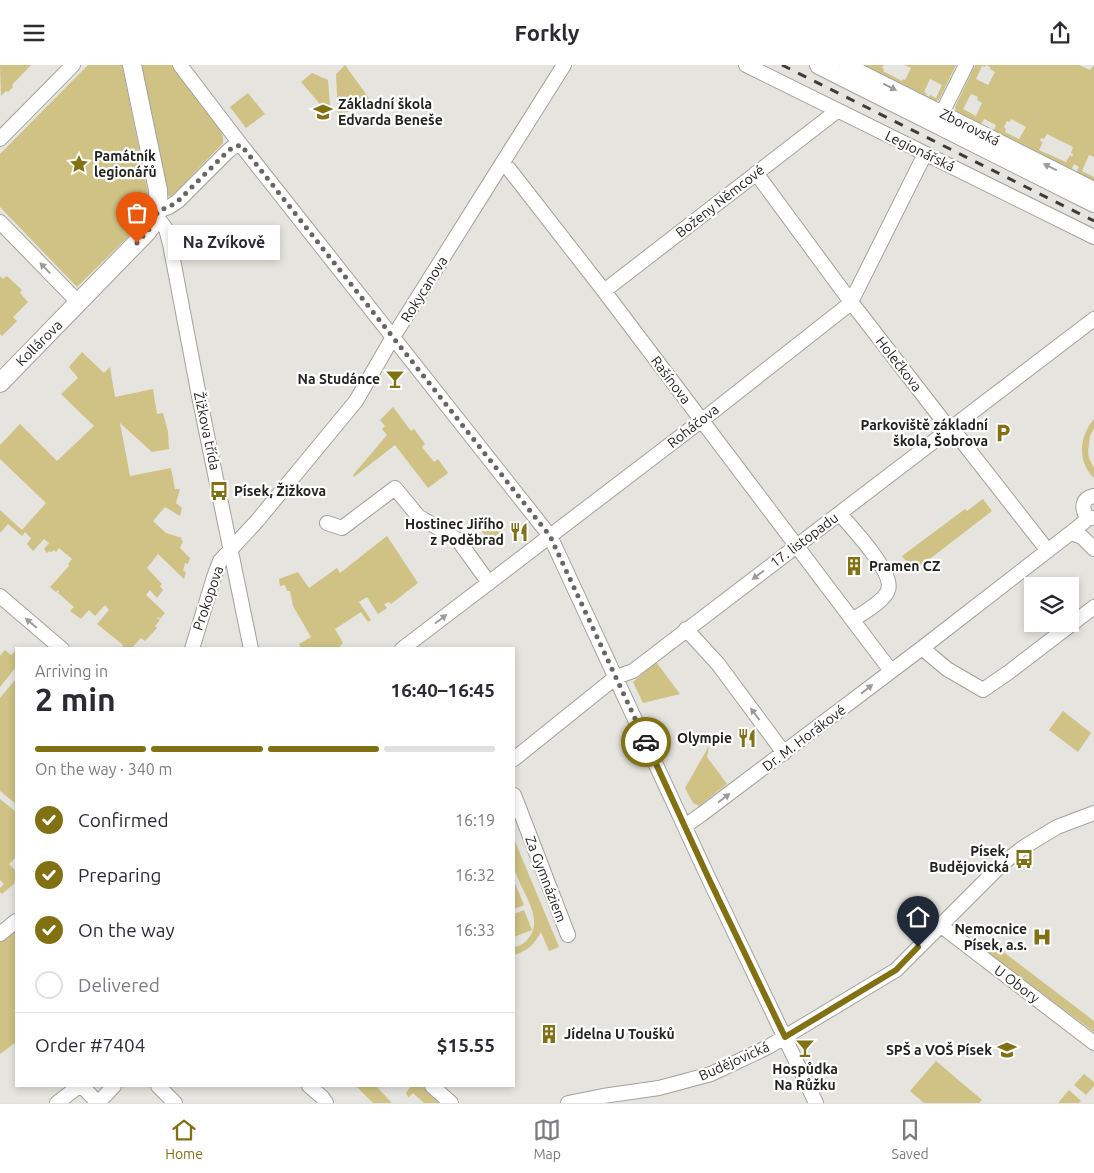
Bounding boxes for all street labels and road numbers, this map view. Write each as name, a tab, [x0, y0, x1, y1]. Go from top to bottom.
street label: Zborovská	[937, 105, 1003, 149]
street label: Legionářská	[883, 127, 957, 175]
street label: Boženy Němcové	[673, 162, 767, 240]
street label: Rokycanova	[397, 253, 451, 325]
street label: Kollárova	[13, 317, 65, 369]
street label: Holečkova	[873, 334, 925, 394]
street label: Rašínova	[648, 353, 694, 407]
street label: Žižkova třída	[191, 390, 224, 472]
street label: Roháčova	[664, 401, 722, 451]
street label: 17. listopadu	[767, 509, 841, 571]
street label: Prokopova	[189, 564, 227, 632]
street label: Dr. M. Horákové	[759, 702, 849, 774]
street label: Za Gymnáziem	[522, 834, 570, 924]
street label: U Obory	[991, 962, 1043, 1006]
street label: Budějovická	[696, 1038, 772, 1084]

